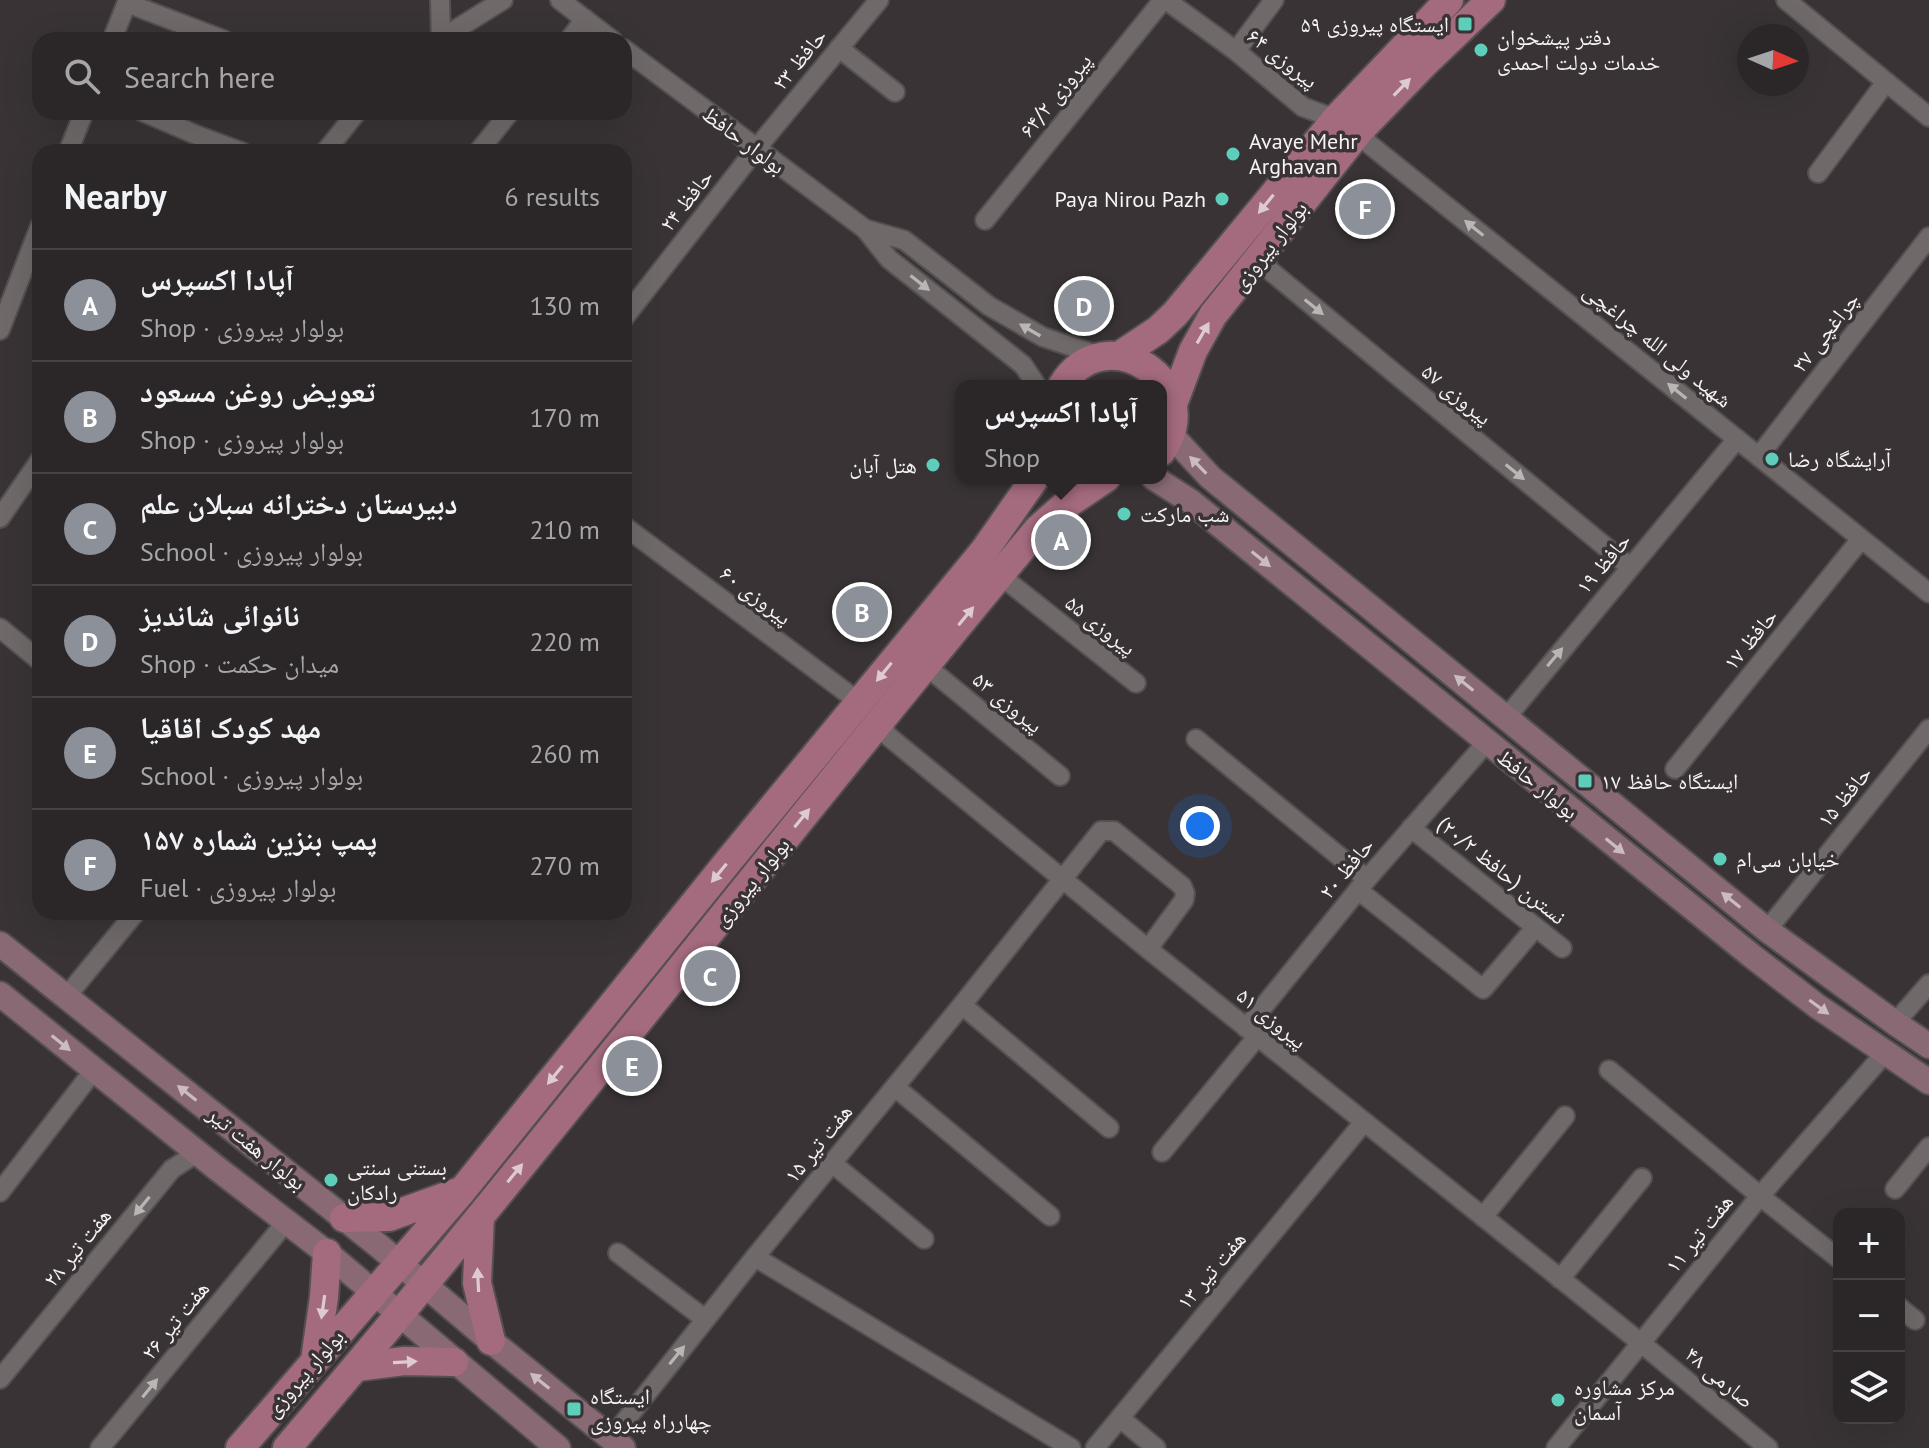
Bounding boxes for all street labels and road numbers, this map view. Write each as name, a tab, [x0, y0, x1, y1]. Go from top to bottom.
street label: حافظ ۲۳	[766, 22, 832, 96]
street label: پیروزی ۶۴	[1242, 22, 1324, 95]
street label: پیروزی ۶۴/۲	[1013, 47, 1098, 143]
street label: بولوار حافظ	[697, 100, 791, 180]
street label: حافظ ۲۴	[653, 163, 719, 237]
street label: بولوار پیروزی	[1225, 195, 1313, 297]
street label: شهید ولی الله چراغچی	[1578, 276, 1738, 414]
street label: چراغچی ۲۷	[1785, 286, 1865, 378]
street label: پیروزی ۵۷	[1416, 357, 1498, 431]
street label: حافظ ۱۹	[1569, 527, 1637, 599]
street label: پیروزی ۶۰	[715, 559, 797, 631]
street label: پیروزی ۵۵	[1060, 589, 1142, 662]
street label: حافظ ۱۷	[1717, 602, 1783, 676]
street label: پیروزی ۵۳	[967, 665, 1049, 739]
street label: بولوار حافظ	[1492, 743, 1584, 825]
street label: حافظ ۱۵	[1811, 759, 1877, 833]
street label: نسترن (حافظ ۲۰/۲)	[1432, 809, 1572, 931]
street label: بولوار پیروزی	[706, 831, 796, 933]
street label: حافظ ۲۰	[1312, 832, 1380, 904]
street label: پیروزی ۵۱	[1231, 981, 1313, 1055]
street label: هفت تیر ۱۵	[778, 1098, 858, 1188]
street label: بولوار هفت تیر	[201, 1099, 312, 1196]
street label: هفت تیر ۱۱	[1659, 1188, 1739, 1278]
street label: هفت تیر ۲۸	[37, 1202, 117, 1292]
street label: هفت تیر ۱۳	[1170, 1225, 1252, 1315]
street label: هفت تیر ۲۶	[135, 1275, 215, 1365]
street label: بولوار پیروزی	[258, 1323, 350, 1423]
street label: صارمی ۴۸	[1680, 1340, 1760, 1414]

